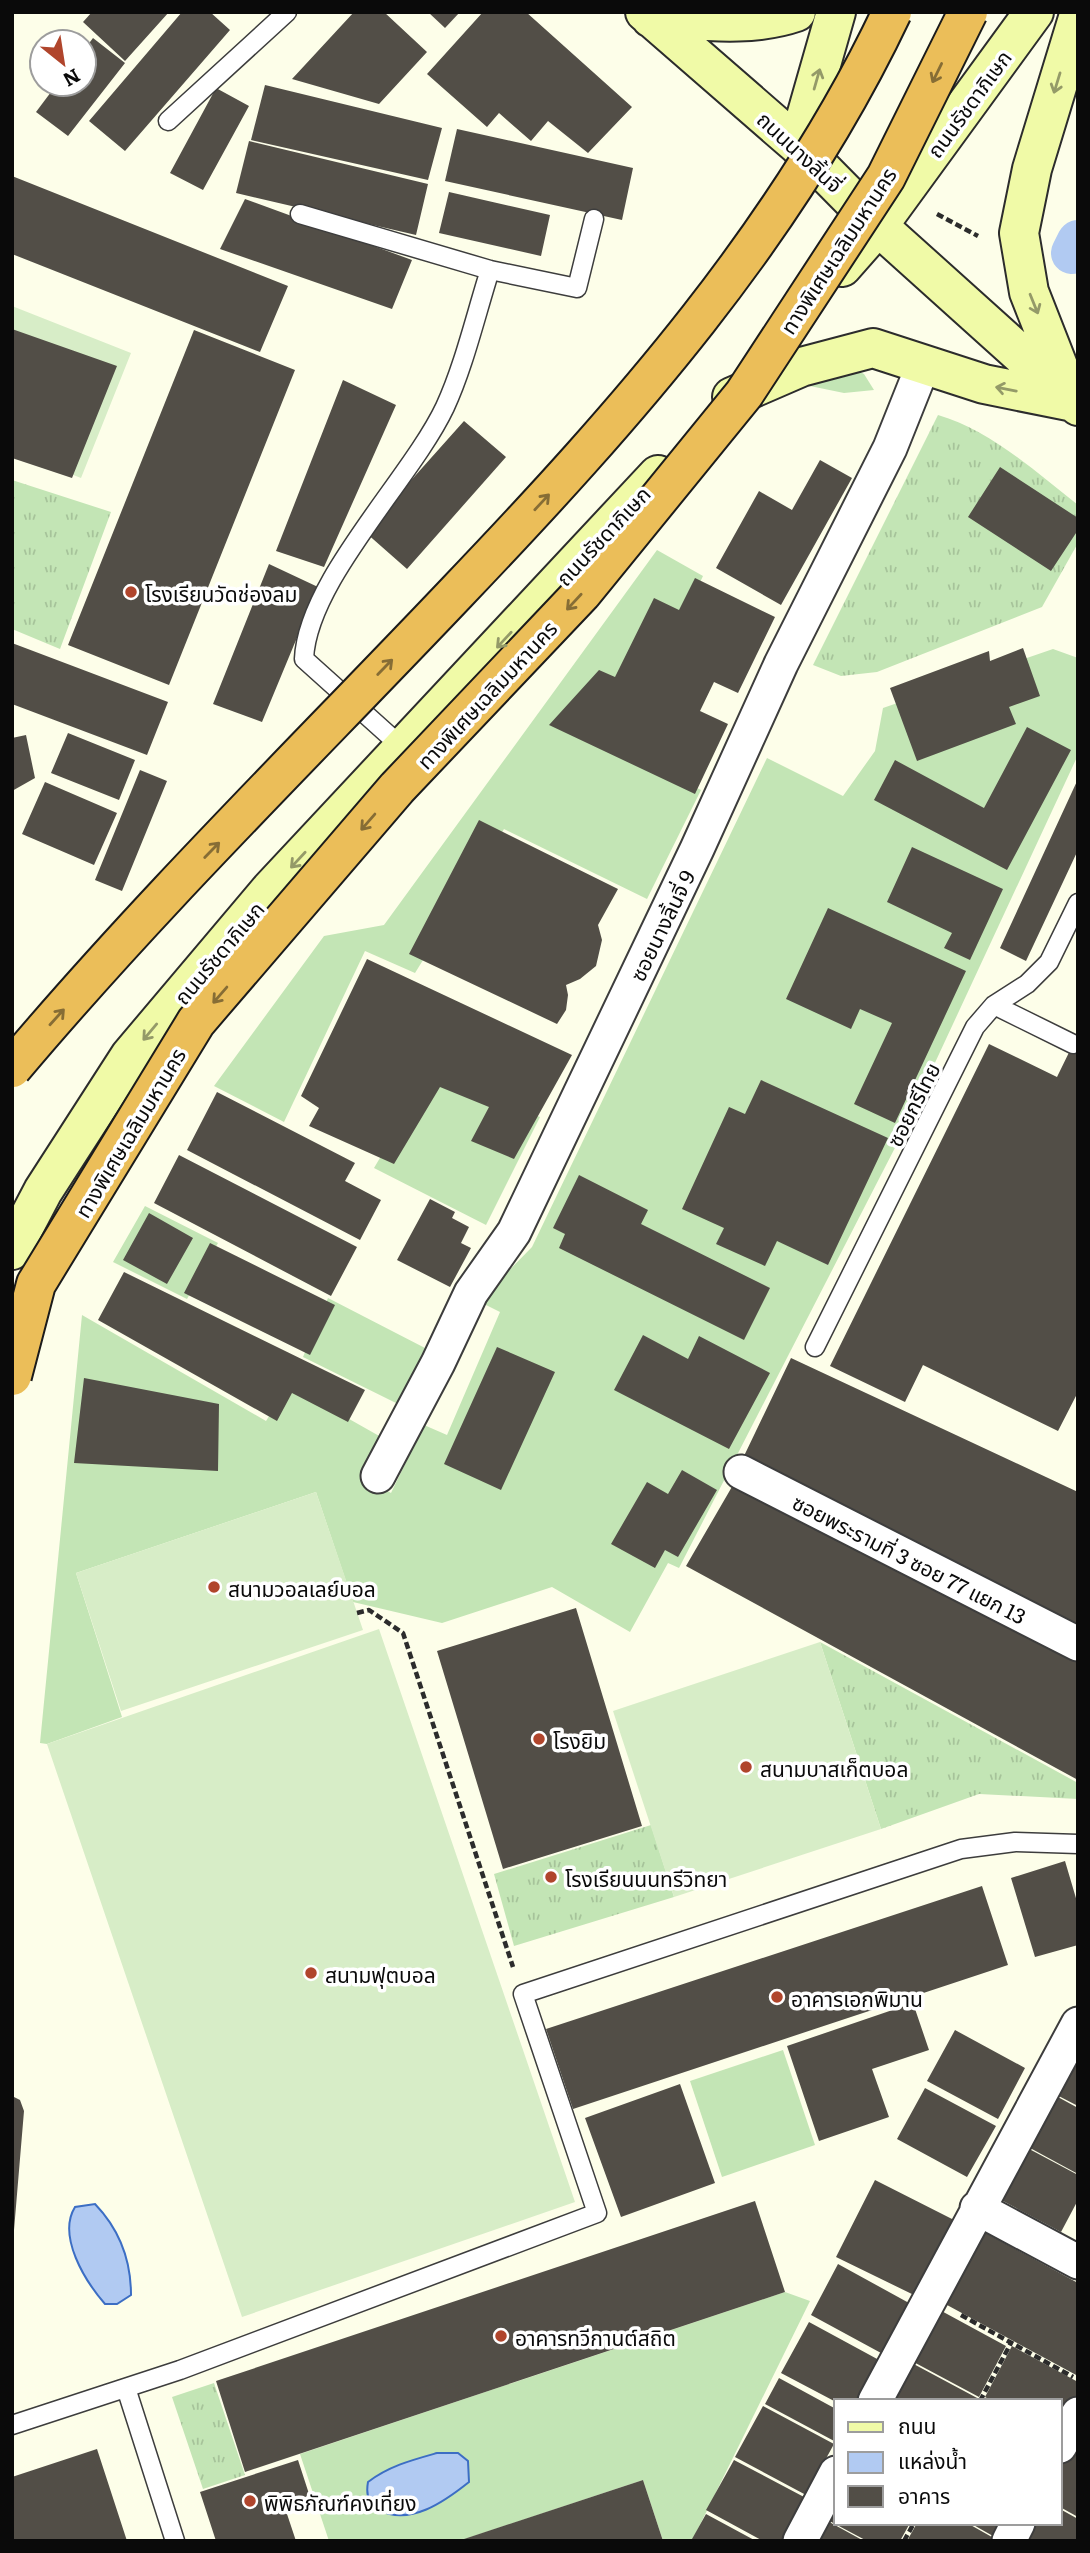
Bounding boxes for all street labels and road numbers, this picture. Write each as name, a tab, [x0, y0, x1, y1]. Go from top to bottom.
street label: ถนนรัชดาภิเษก	[918, 43, 1018, 163]
street label: ถนนนางลิ้นจี่	[751, 103, 851, 199]
street label: ทางพิเศษเฉลิมมหานคร	[771, 161, 903, 339]
street label: ถนนรัชดาภิเษก	[548, 478, 656, 592]
street label: ทางพิเศษเฉลิมมหานคร	[409, 613, 563, 775]
street label: ซอยนางลิ้นจี่ 9	[621, 864, 701, 986]
street label: ถนนรัชดาภิเษก	[166, 894, 270, 1010]
street label: ทางพิเศษเฉลิมมหานคร	[66, 1041, 192, 1223]
street label: ซอยกรีไทย	[878, 1057, 946, 1151]
street label: ซอยพระรามที่ 3 ซอย 77 แยก 13	[788, 1485, 1032, 1631]

